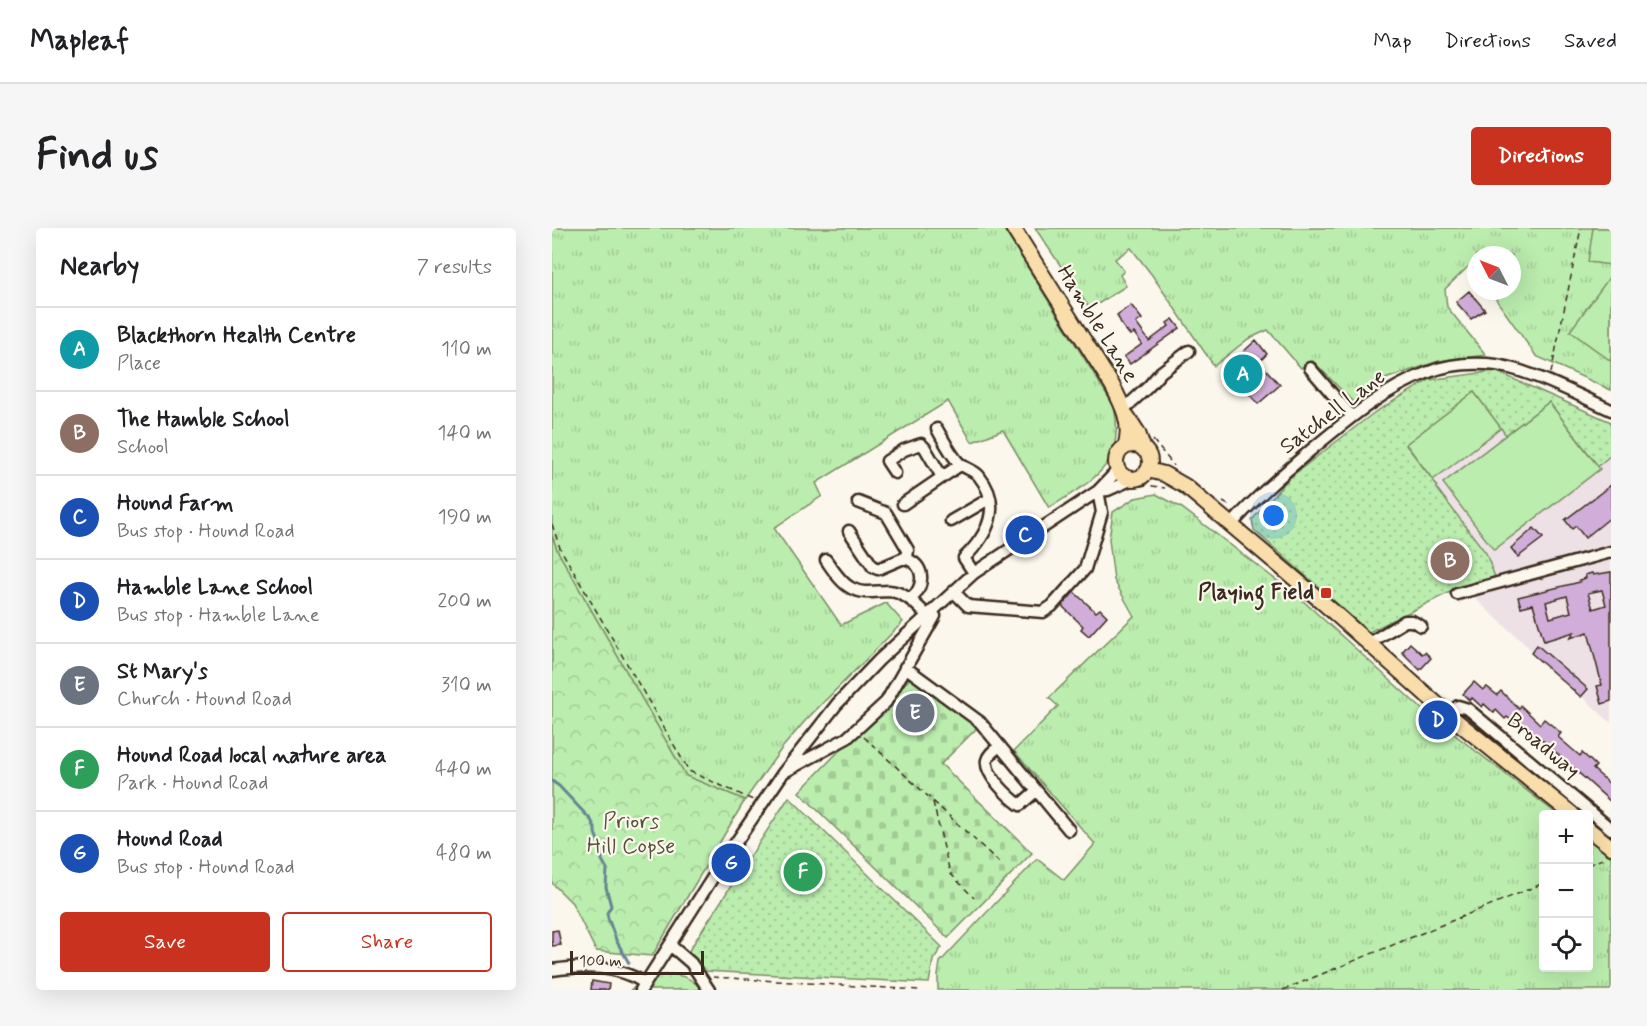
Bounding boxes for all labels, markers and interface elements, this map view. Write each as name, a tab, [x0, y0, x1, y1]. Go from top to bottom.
text: Mapleaf	[30, 23, 129, 60]
text: Map	[1373, 27, 1412, 55]
text: Directions	[1445, 27, 1531, 55]
text: Saved	[1564, 27, 1617, 55]
button: Directions	[1471, 127, 1611, 185]
text: Find us	[36, 129, 158, 184]
north arrow	[1467, 246, 1521, 300]
text: Nearby	[60, 250, 139, 284]
text: 7 results	[417, 254, 492, 281]
street label: Hamble Lane	[1050, 260, 1144, 388]
text: Blackthorn Health Centre	[117, 322, 356, 350]
text: A	[73, 336, 86, 363]
text: 110 m	[441, 336, 492, 363]
text: Place	[117, 350, 161, 377]
pin: A	[1224, 352, 1262, 396]
street label: Satchell Lane	[1274, 363, 1392, 461]
text: The Hamble School	[117, 406, 289, 434]
text: B	[73, 420, 86, 447]
text: 140 m	[438, 420, 492, 447]
text: School	[117, 434, 169, 461]
text: Hound Farm	[117, 490, 234, 518]
your location	[1259, 501, 1288, 530]
text: C	[72, 504, 87, 531]
text: 190 m	[438, 504, 492, 531]
pin: C	[1006, 512, 1044, 558]
text: Bus stop · Hound Road	[117, 518, 295, 545]
pin: B	[1430, 538, 1470, 584]
text: Hamble Lane School	[117, 574, 313, 602]
place label: Playing Field	[1198, 579, 1314, 611]
marker: Playing Field	[1319, 586, 1333, 600]
text: D	[73, 588, 86, 615]
text: 200 m	[437, 588, 492, 615]
text: Bus stop · Hamble Lane	[117, 602, 320, 629]
text: St Mary's	[117, 658, 208, 686]
text: E	[74, 672, 85, 699]
text: 310 m	[441, 672, 492, 699]
text: Church · Hound Road	[117, 686, 292, 713]
pin: E	[896, 690, 934, 736]
pin: D	[1418, 698, 1458, 742]
street label: Broadway	[1500, 707, 1586, 785]
text: Hound Road local nature area	[117, 742, 387, 770]
text: F	[74, 756, 85, 783]
text: 440 m	[435, 756, 492, 783]
text: Park · Hound Road	[117, 770, 268, 797]
park label: Priors Hill Copse	[587, 808, 675, 861]
map controls	[1539, 810, 1593, 972]
button: +	[1539, 810, 1593, 864]
text: Hound Road	[117, 826, 223, 854]
text: G	[73, 840, 86, 867]
text: 480 m	[436, 840, 492, 867]
pin: G	[712, 840, 750, 886]
pin: F	[784, 850, 822, 894]
text: Bus stop · Hound Road	[117, 854, 295, 881]
button: −	[1539, 864, 1593, 918]
button: Save	[60, 912, 270, 972]
button: Share	[282, 912, 492, 972]
button: locate	[1539, 918, 1593, 972]
scale bar	[570, 948, 704, 976]
text: 100 m	[579, 951, 622, 972]

